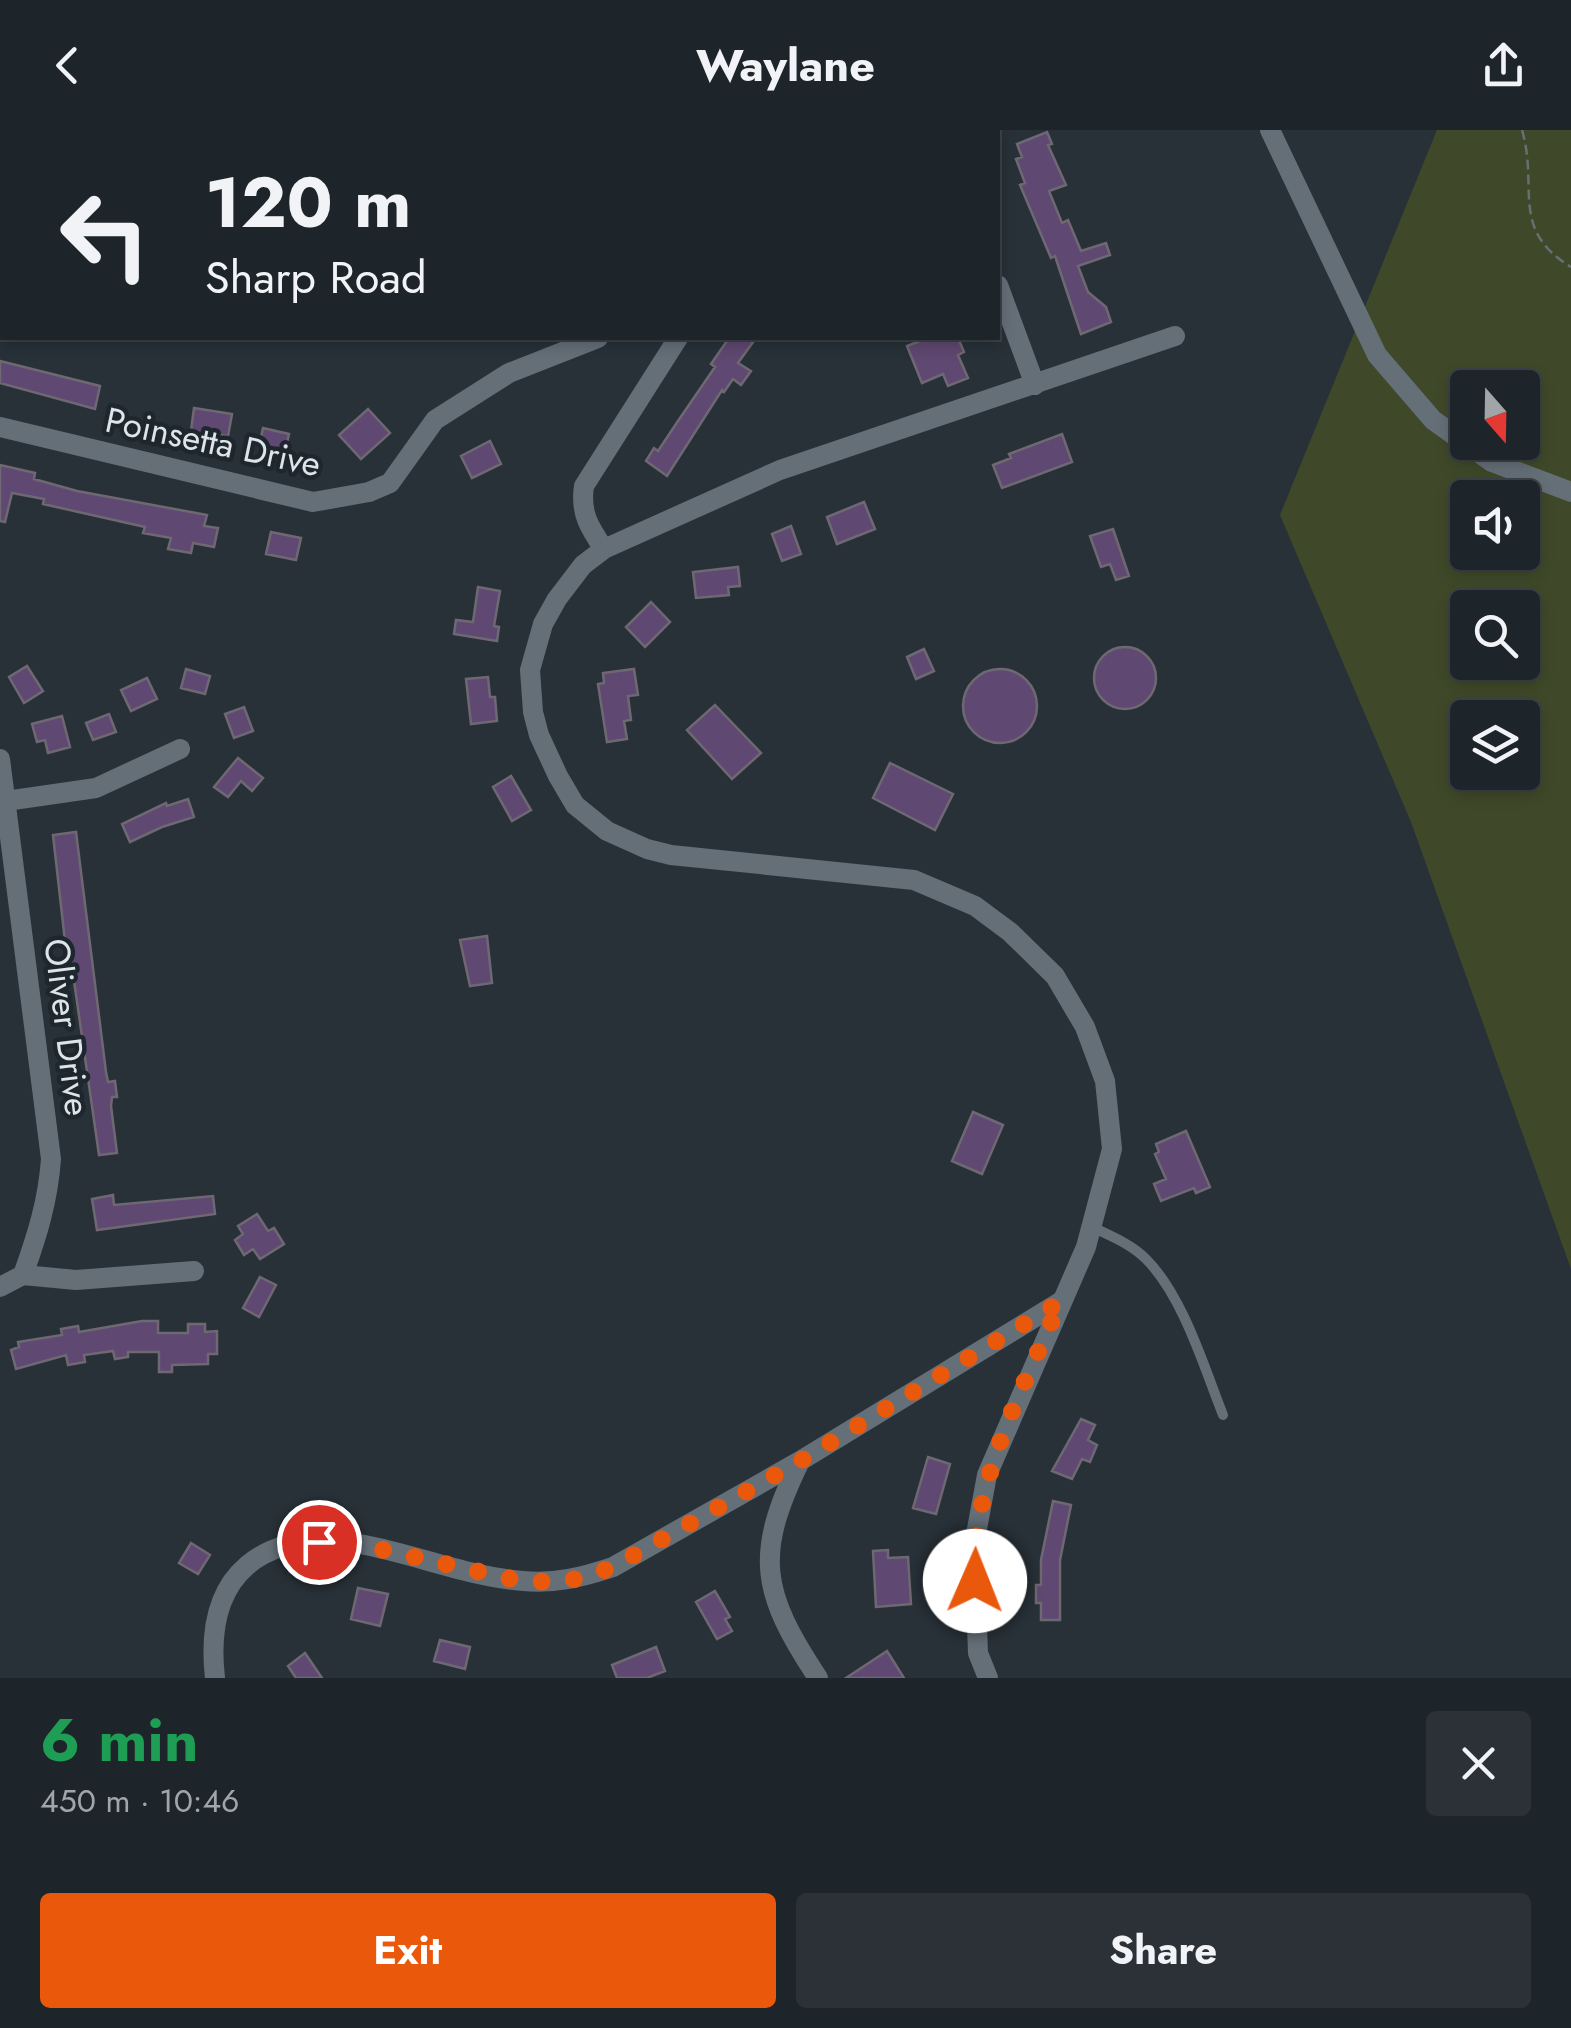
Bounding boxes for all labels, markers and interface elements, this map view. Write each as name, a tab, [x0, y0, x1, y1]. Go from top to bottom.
text: Waylane	[696, 33, 875, 98]
icon: back	[40, 38, 95, 93]
icon: share	[1476, 38, 1531, 93]
text: 120 m	[205, 152, 411, 253]
icon: left	[40, 170, 170, 300]
text: Sharp Road	[205, 245, 427, 310]
north arrow	[1450, 370, 1540, 460]
map controls	[1450, 370, 1540, 790]
street label: Poinsetta Drive	[101, 395, 325, 489]
button: sound	[1450, 480, 1540, 570]
button: search	[1450, 590, 1540, 680]
button: layers	[1450, 700, 1540, 790]
street label: Oliver Drive	[31, 936, 103, 1118]
pin	[277, 1500, 362, 1585]
icon: arrive	[292, 1515, 347, 1570]
position arrow	[923, 1529, 1027, 1633]
text: 6 min	[40, 1697, 198, 1784]
button: close	[1426, 1711, 1531, 1816]
text: 450 m · 10:46	[40, 1778, 240, 1824]
button: Exit	[40, 1893, 776, 2008]
button: Share	[796, 1893, 1531, 2008]

